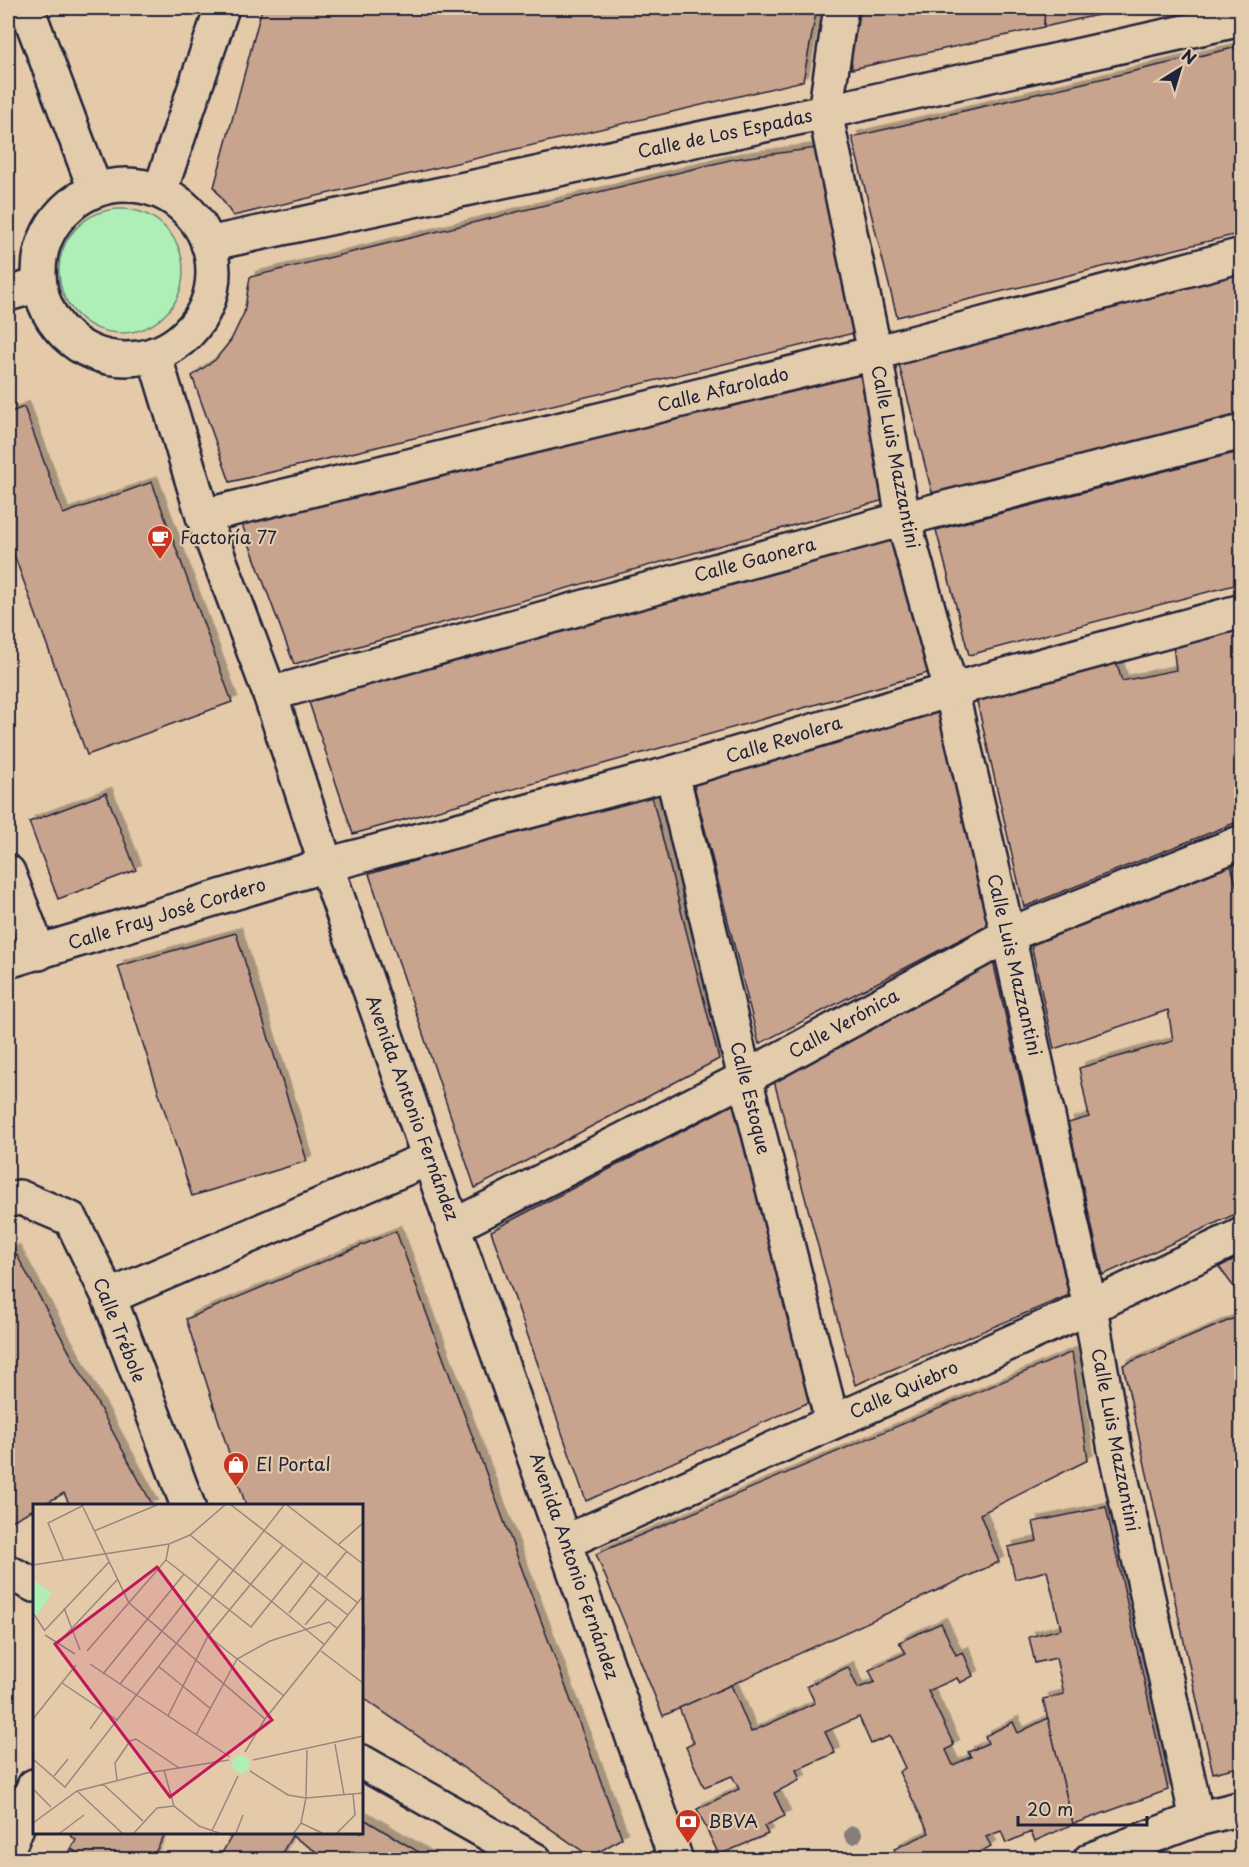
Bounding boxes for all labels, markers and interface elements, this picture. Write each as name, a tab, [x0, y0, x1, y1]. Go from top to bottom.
north arrow	[1150, 39, 1210, 99]
text: N	[1177, 43, 1202, 70]
street label: Calle de Los Espadas	[635, 101, 814, 164]
street label: Calle Afarolado	[654, 359, 791, 418]
street label: Calle Luis Mazzantini	[865, 363, 927, 551]
cafe icon: Factoría 77	[145, 523, 175, 561]
place label: Factoría 77	[180, 523, 277, 550]
street label: Calle Gaonera	[691, 529, 818, 588]
street label: Calle Revolera	[722, 708, 845, 769]
street label: Calle Fray José Cordero	[64, 870, 269, 955]
street label: Calle Luis Mazzantini	[981, 871, 1050, 1058]
street label: Calle Verónica	[783, 981, 904, 1064]
street label: Avenida Antonio Fernández	[360, 991, 467, 1224]
street label: Calle Estoque	[724, 1038, 779, 1157]
street label: Calle Trébole	[87, 1273, 154, 1386]
street label: Calle Luis Mazzantini	[1085, 1346, 1147, 1534]
street label: Calle Quiebro	[845, 1353, 962, 1425]
street label: Avenida Antonio Fernández	[524, 1449, 627, 1683]
shop icon: El Portal	[221, 1450, 251, 1488]
place label: El Portal	[256, 1450, 331, 1477]
inset map	[33, 1504, 363, 1834]
scale bar	[1018, 1789, 1147, 1827]
text: 20 m	[1027, 1795, 1073, 1822]
bank icon: BBVA	[673, 1807, 703, 1845]
place label: BBVA	[708, 1807, 758, 1834]

